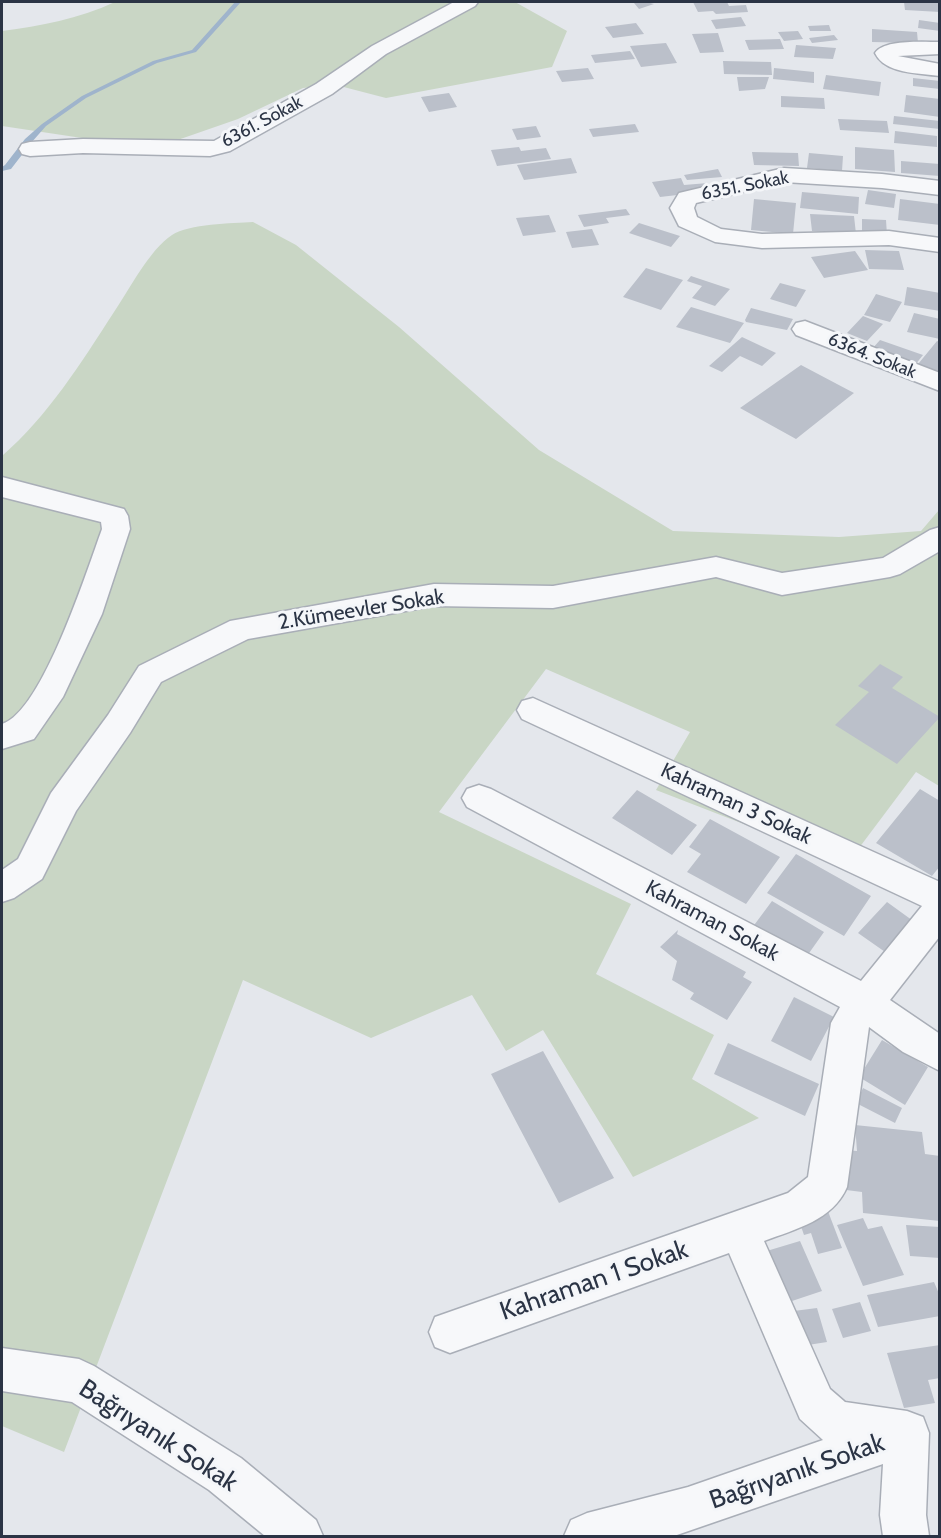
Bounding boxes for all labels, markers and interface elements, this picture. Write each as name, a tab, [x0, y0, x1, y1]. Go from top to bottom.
street label: 6361. Sokak	[218, 92, 306, 152]
street label: 6351. Sokak	[700, 167, 790, 205]
street label: 6364. Sokak	[825, 329, 919, 383]
street label: 2.Kümeevler Sokak	[276, 584, 446, 636]
street label: Kahraman 3 Sokak	[657, 758, 815, 850]
street label: Kahraman Sokak	[641, 875, 783, 967]
street label: Kahraman 1 Sokak	[496, 1234, 692, 1328]
street label: Bağrıyanık Sokak	[73, 1373, 243, 1499]
street label: Bağrıyanık Sokak	[705, 1427, 889, 1517]

